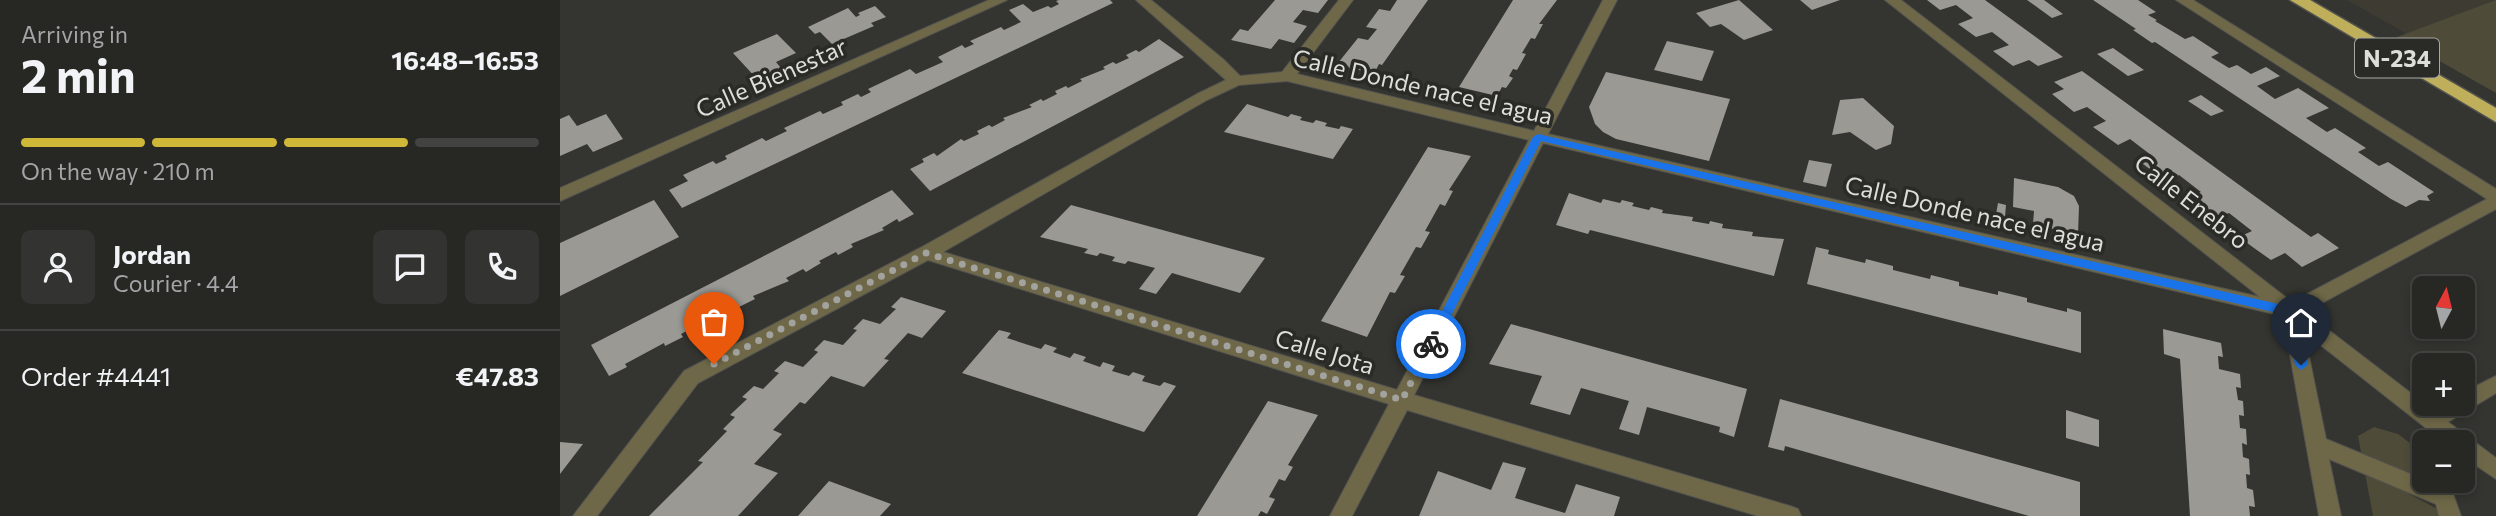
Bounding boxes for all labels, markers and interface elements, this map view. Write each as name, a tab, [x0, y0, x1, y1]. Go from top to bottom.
text: Arriving in	[21, 20, 128, 48]
street label: Calle Bienestar	[691, 31, 851, 123]
road number: N-234	[2355, 39, 2439, 78]
street label: Calle Donde nace el agua	[1290, 42, 1556, 130]
text: 16:48–16:53	[391, 44, 539, 75]
text: 2 min	[21, 46, 136, 102]
street label: Calle Enebro	[2129, 147, 2255, 255]
text: On the way · 210 m	[21, 157, 215, 185]
street label: Calle Donde nace el agua	[1842, 169, 2108, 257]
button: person	[21, 230, 95, 304]
button: chat	[373, 230, 447, 304]
button: phone	[465, 230, 539, 304]
text: Jordan	[113, 238, 191, 269]
text: Courier · 4.4	[113, 269, 239, 297]
north arrow	[2412, 276, 2474, 340]
map controls	[2412, 276, 2475, 493]
pin	[684, 292, 744, 364]
pin	[2271, 293, 2331, 365]
icon: bag	[695, 303, 733, 341]
icon: home	[2282, 304, 2320, 342]
courier	[1396, 309, 1466, 379]
street label: Calle Jota	[1272, 322, 1378, 380]
icon: bike	[1412, 325, 1450, 363]
button: +	[2412, 353, 2475, 416]
text: Order #4441	[21, 360, 171, 391]
text: €47.83	[455, 360, 539, 391]
button: −	[2412, 430, 2475, 493]

